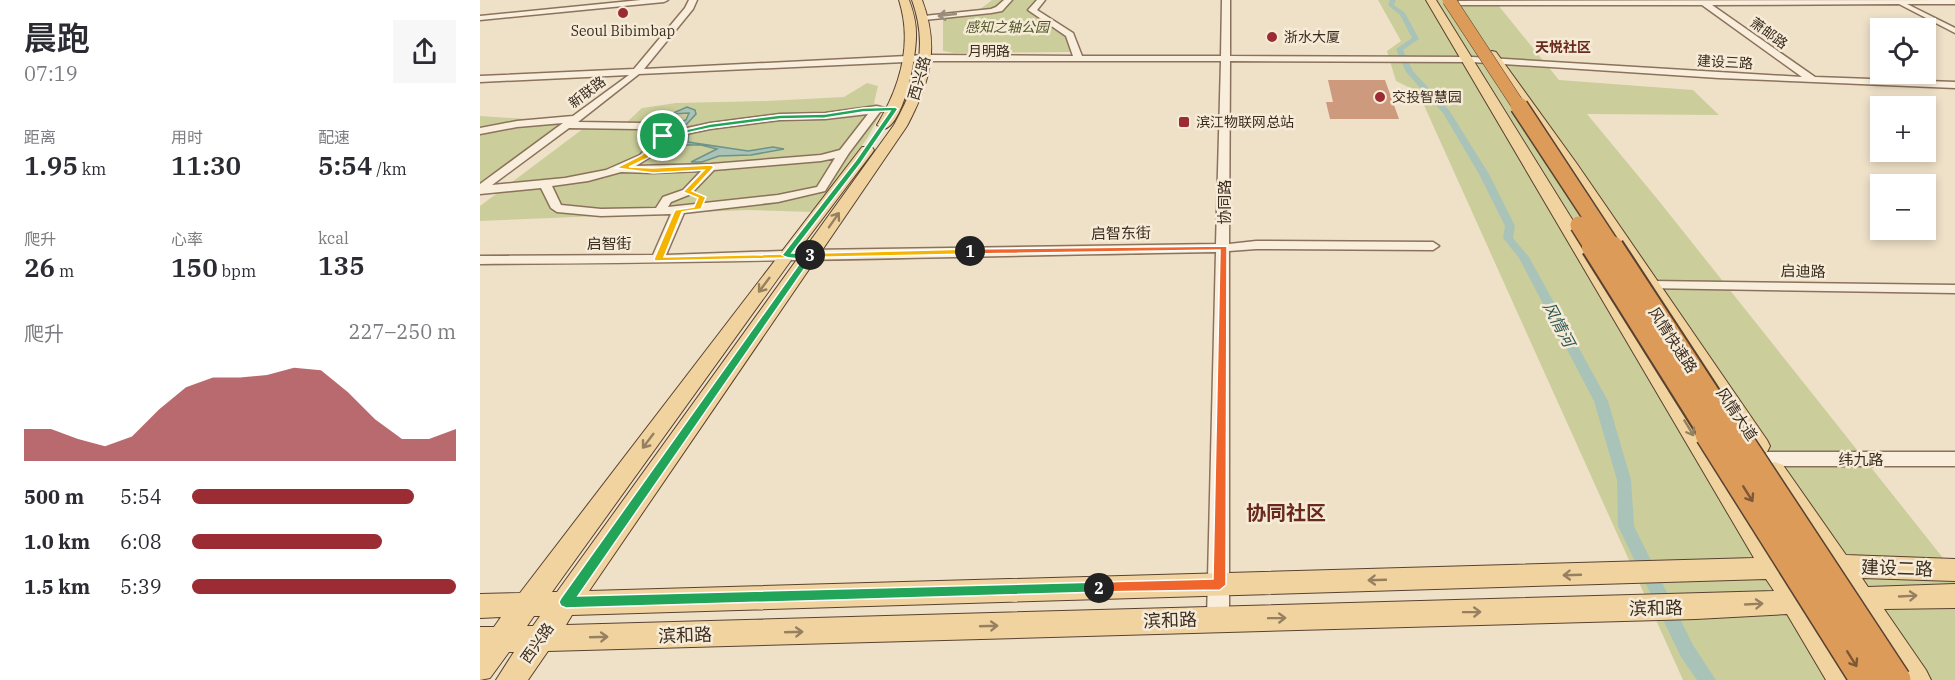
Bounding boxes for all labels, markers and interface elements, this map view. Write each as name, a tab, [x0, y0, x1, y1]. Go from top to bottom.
marker: Seoul Bibimbap	[616, 6, 630, 20]
one-way arrow	[938, 10, 957, 21]
street label: 萧邮路	[1747, 13, 1791, 53]
text: 晨跑	[24, 16, 90, 59]
park label: 感知之轴公园	[965, 18, 1051, 36]
map controls	[1870, 18, 1936, 240]
button: locate	[1870, 18, 1936, 84]
button: share	[393, 20, 456, 83]
place label: Seoul Bibimbap	[571, 22, 675, 40]
place label: 浙水大厦	[1284, 28, 1340, 46]
marker: 浙水大厦	[1265, 30, 1279, 44]
district label: 天悦社区	[1535, 38, 1591, 56]
street label: 月明路	[968, 42, 1010, 60]
street label: 建设三路	[1697, 52, 1753, 72]
street label: 西兴路	[904, 54, 934, 102]
text: 07:19	[24, 60, 78, 87]
street label: 新联路	[565, 72, 609, 112]
place label: 交投智慧园	[1392, 88, 1462, 106]
marker: 交投智慧园	[1373, 90, 1387, 104]
button: +	[1870, 96, 1936, 162]
pin	[637, 110, 688, 161]
place label: 滨江物联网总站	[1196, 113, 1294, 131]
marker: 滨江物联网总站	[1177, 115, 1191, 129]
icon: arrive	[646, 119, 679, 152]
text: 距离	[24, 127, 56, 147]
text: 用时	[171, 127, 203, 147]
text: 配速	[318, 127, 350, 147]
text: 1.95	[24, 148, 78, 182]
text: 11:30	[171, 148, 241, 182]
text: 5:54	[318, 148, 373, 182]
text: km	[78, 159, 106, 179]
text: /km	[373, 159, 407, 179]
button: −	[1870, 174, 1936, 240]
street label: 协同路	[1215, 179, 1234, 225]
one-way arrow	[828, 212, 840, 228]
street label: 启智东街	[1091, 223, 1151, 243]
text: kcal	[318, 228, 349, 248]
text: 爬升	[24, 229, 56, 249]
text: 心率	[171, 229, 203, 249]
street label: 启智街	[586, 234, 632, 253]
pin: 1	[955, 236, 985, 266]
pin: 3	[795, 240, 825, 270]
text: 1	[965, 241, 975, 261]
text: 3	[805, 245, 815, 265]
text: 135	[318, 248, 365, 282]
text: 26	[24, 250, 55, 284]
text: 150	[171, 250, 218, 284]
text: m	[55, 261, 74, 281]
text: bpm	[218, 261, 256, 281]
street label: 启迪路	[1780, 261, 1826, 281]
one-way arrow	[758, 276, 770, 292]
water label: 风情河	[1539, 298, 1581, 353]
street label: 风情快速路	[1645, 303, 1701, 377]
text: 227–250 m	[349, 318, 456, 345]
text: 爬升	[24, 320, 64, 347]
street label: 风情大道	[1712, 384, 1762, 444]
one-way arrow	[1684, 419, 1696, 436]
one-way arrow	[642, 433, 654, 449]
street label: 纬九路	[1838, 450, 1884, 469]
text: 500 m	[24, 483, 84, 510]
text: 5:54	[120, 483, 162, 510]
one-way arrow	[1743, 485, 1755, 502]
district label: 协同社区	[1246, 499, 1326, 526]
text: 1.0 km	[24, 528, 90, 555]
text: 6:08	[120, 528, 162, 555]
street label: 建设二路	[1861, 555, 1933, 581]
one-way arrow	[1562, 569, 1582, 580]
text: 1.5 km	[24, 573, 90, 600]
text: 5:39	[120, 573, 162, 600]
pin: 2	[1084, 573, 1114, 603]
one-way arrow	[1367, 574, 1387, 586]
text: 2	[1094, 578, 1104, 598]
one-way arrow	[1897, 591, 1917, 602]
street label: 滨和路	[1629, 596, 1683, 620]
one-way arrow	[1744, 598, 1764, 609]
one-way arrow	[1461, 607, 1481, 618]
street label: 滨和路	[1143, 608, 1197, 632]
one-way arrow	[1266, 612, 1286, 623]
street label: 西兴路	[516, 619, 558, 667]
one-way arrow	[978, 620, 998, 632]
street label: 滨和路	[658, 623, 712, 647]
one-way arrow	[783, 626, 803, 637]
one-way arrow	[588, 631, 608, 643]
one-way arrow	[1847, 650, 1859, 667]

